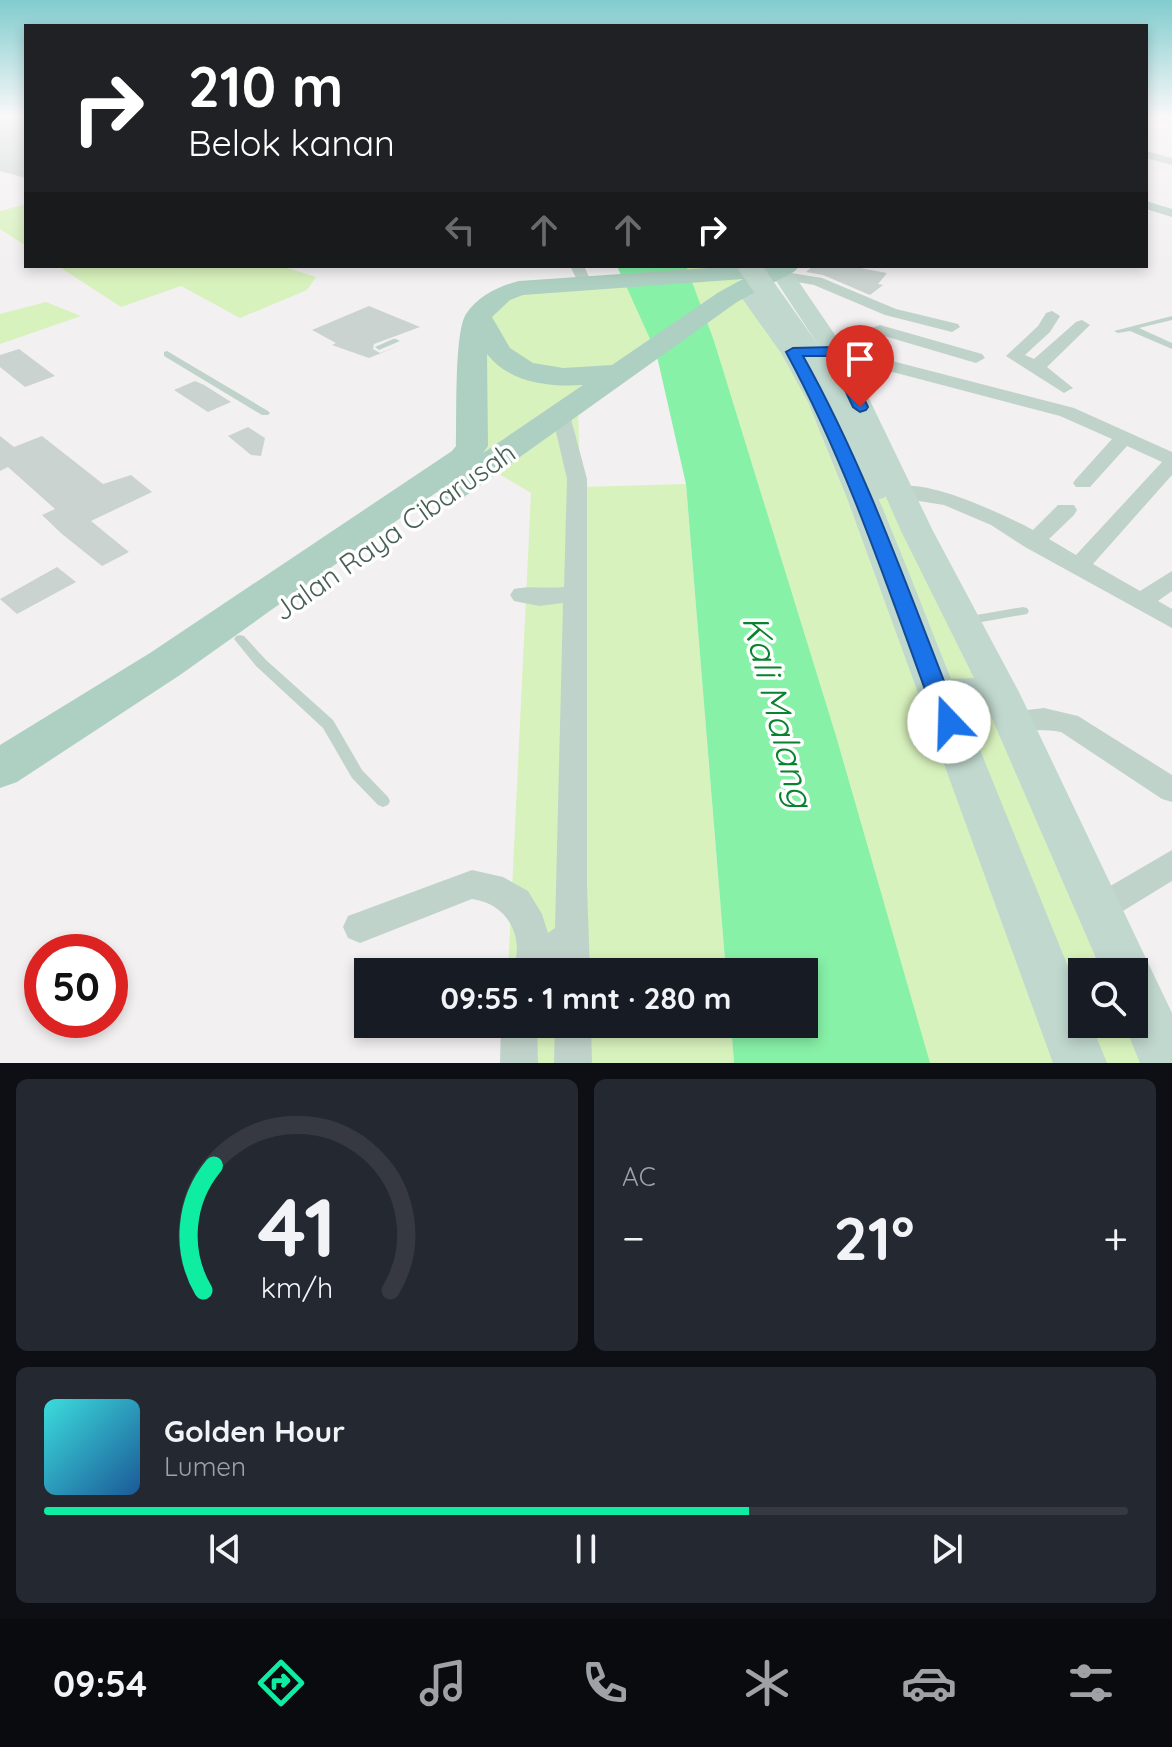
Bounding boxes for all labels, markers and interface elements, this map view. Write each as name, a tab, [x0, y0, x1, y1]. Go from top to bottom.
text: 210 m	[188, 51, 343, 121]
icon: right	[56, 56, 160, 160]
text: Belok kanan	[188, 120, 395, 165]
icon: left	[438, 208, 482, 252]
icon: ahead	[522, 208, 566, 252]
icon: ahead	[606, 208, 650, 252]
icon: right	[690, 208, 734, 252]
pin	[826, 325, 894, 407]
icon: arrive	[838, 337, 882, 381]
street label: Jalan Raya Cibarusah	[266, 434, 522, 628]
water label: Kali Malang	[733, 610, 825, 814]
position arrow	[907, 680, 991, 764]
speed limit sign: 50	[24, 934, 128, 1038]
map controls	[1068, 958, 1148, 1038]
button: search	[1068, 958, 1148, 1038]
text: 09:55 · 1 mnt · 280 m	[441, 979, 732, 1017]
text: AC	[622, 1160, 656, 1193]
text: 41	[258, 1174, 336, 1278]
text: 21°	[834, 1200, 915, 1275]
text: −	[622, 1210, 645, 1265]
text: +	[1103, 1210, 1128, 1265]
text: km/h	[261, 1269, 333, 1305]
text: Golden Hour	[164, 1412, 345, 1450]
text: Lumen	[164, 1450, 246, 1483]
icon: previous	[203, 1527, 247, 1571]
icon: pause	[564, 1527, 608, 1571]
icon: next	[925, 1527, 969, 1571]
icon: directions	[253, 1655, 309, 1711]
icon: music	[415, 1655, 471, 1711]
icon: phone	[577, 1655, 633, 1711]
icon: climate	[739, 1655, 795, 1711]
icon: car	[901, 1655, 957, 1711]
icon: filters	[1063, 1655, 1119, 1711]
text: 09:54	[53, 1661, 147, 1706]

